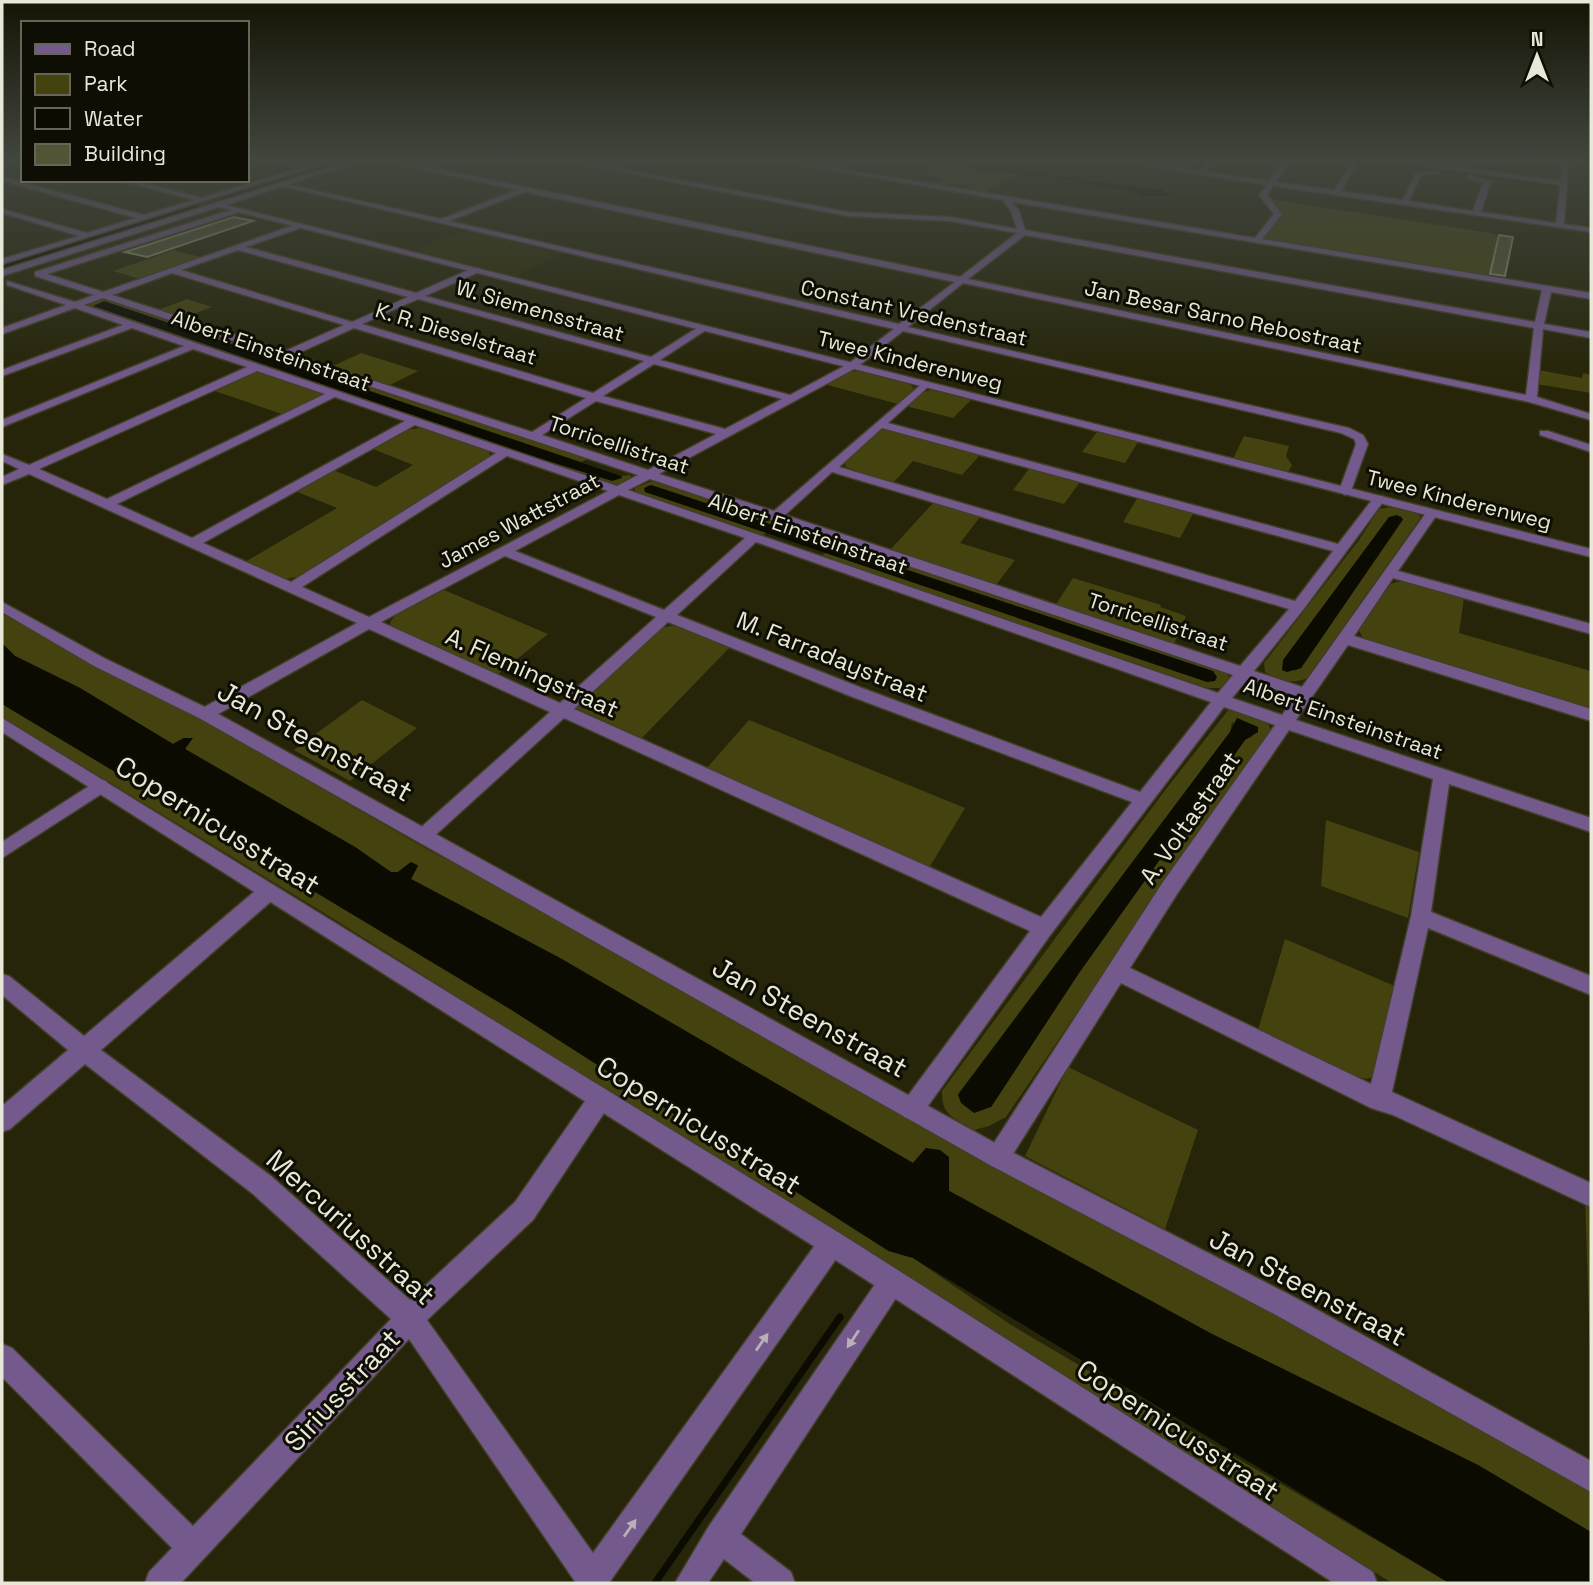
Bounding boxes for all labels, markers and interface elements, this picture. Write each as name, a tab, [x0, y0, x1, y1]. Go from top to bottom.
legend	[21, 21, 248, 182]
north arrow	[1502, 21, 1572, 91]
text: N	[1531, 27, 1543, 52]
text: Road	[84, 35, 136, 62]
text: Park	[84, 70, 128, 97]
text: Water	[84, 105, 143, 132]
text: Building	[84, 140, 166, 167]
street label: Constant Vredenstraat	[798, 273, 1030, 352]
street label: W. Siemensstraat	[453, 274, 627, 347]
street label: Jan Besar Sarno Rebostraat	[1082, 274, 1364, 359]
street label: K. R. Dieselstraat	[372, 296, 540, 371]
street label: Albert Einsteinstraat	[168, 304, 374, 397]
street label: Twee Kinderenweg	[815, 324, 1005, 397]
street label: Torricellistraat	[546, 409, 693, 480]
street label: Twee Kinderenweg	[1364, 463, 1554, 536]
street label: James Wattstraat	[434, 467, 604, 574]
street label: Albert Einsteinstraat	[705, 487, 911, 580]
street label: Torricellistraat	[1085, 586, 1232, 657]
street label: M. Farradaystraat	[732, 604, 932, 709]
street label: A. Flemingstraat	[441, 621, 624, 725]
street label: Jan Steenstraat	[211, 672, 419, 810]
street label: Albert Einsteinstraat	[1240, 672, 1446, 765]
street label: A. Voltastraat	[1132, 745, 1247, 890]
street label: Copernicusstraat	[109, 748, 327, 902]
street label: Jan Steenstraat	[706, 948, 914, 1086]
street label: Copernicusstraat	[590, 1048, 808, 1202]
street label: Mercuriusstraat	[259, 1141, 443, 1313]
street label: Jan Steenstraat	[1203, 1220, 1413, 1354]
street label: Siriusstraat	[276, 1321, 408, 1459]
one-way arrow	[846, 1330, 860, 1348]
one-way arrow	[755, 1333, 769, 1351]
street label: Copernicusstraat	[1070, 1351, 1286, 1509]
one-way arrow	[623, 1519, 637, 1537]

